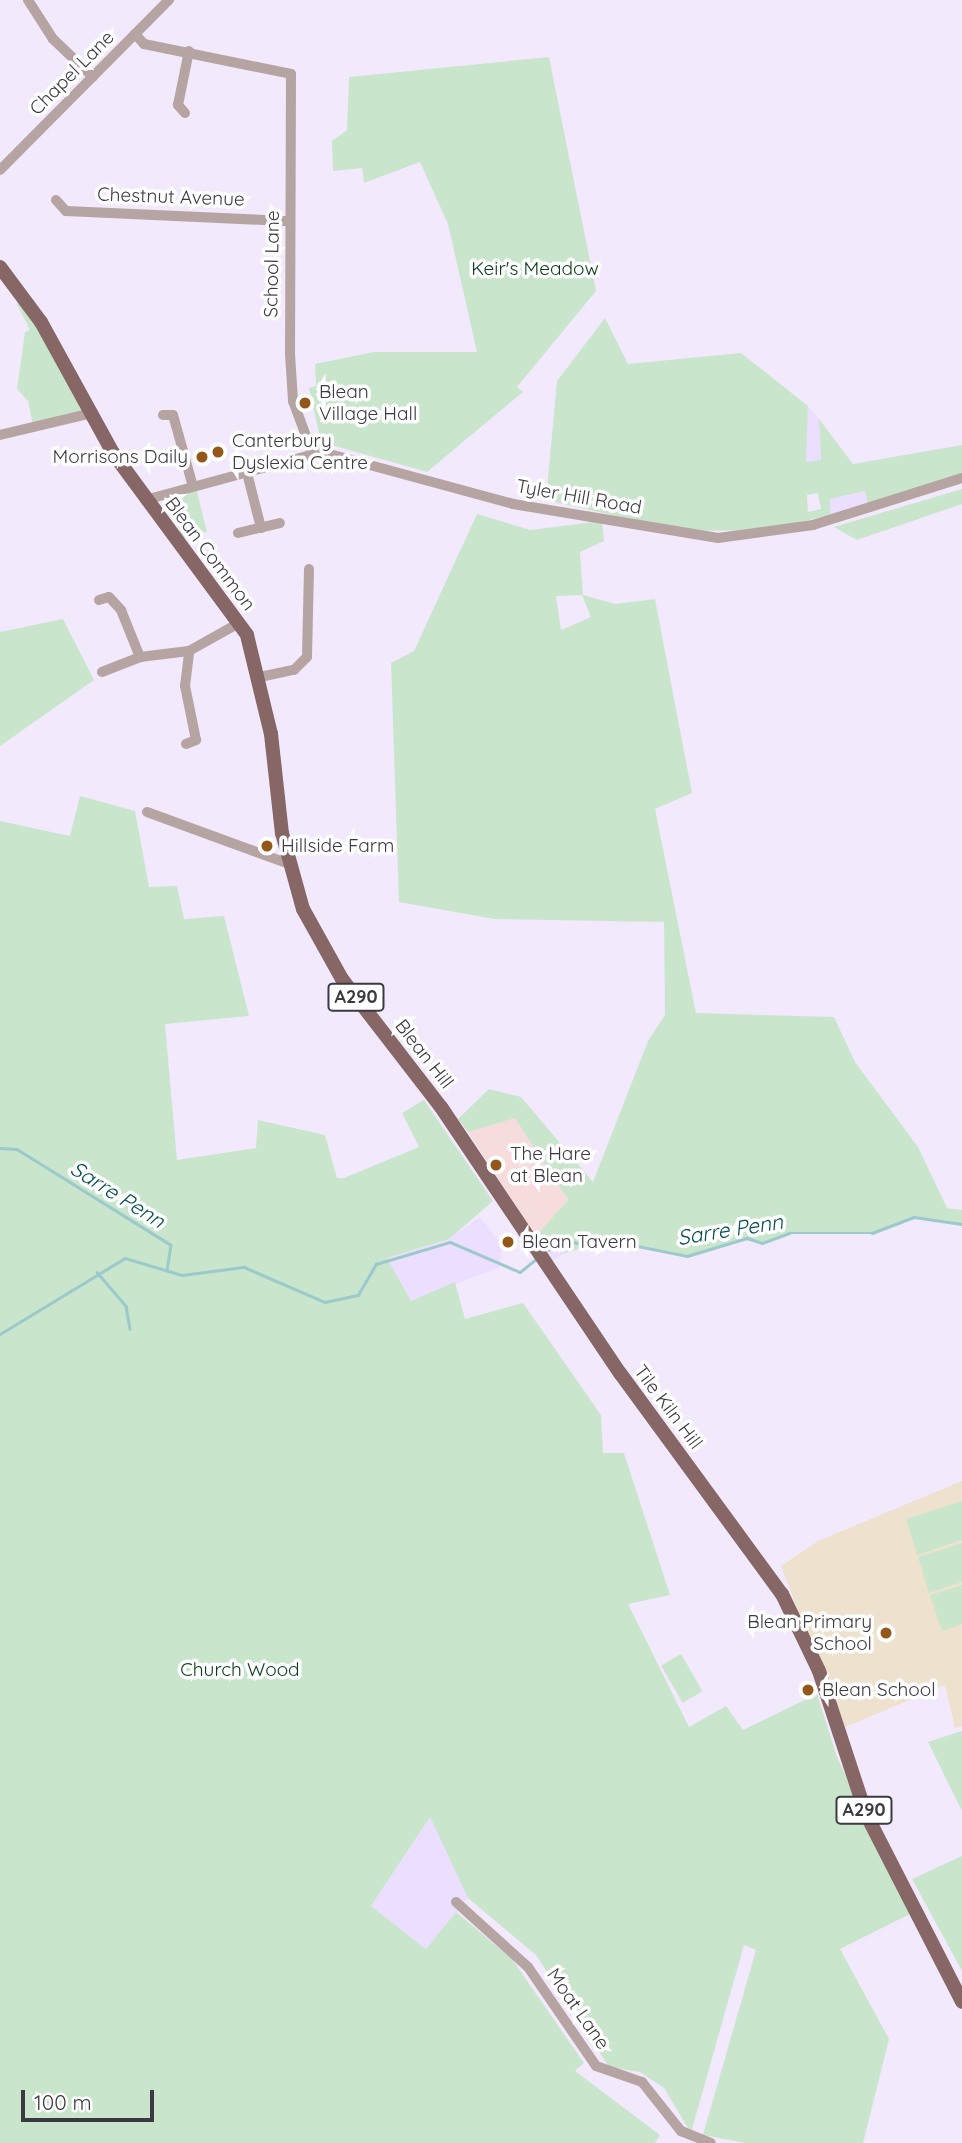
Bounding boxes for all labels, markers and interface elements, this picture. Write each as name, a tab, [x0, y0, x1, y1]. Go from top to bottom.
street label: Chapel Lane	[25, 26, 119, 120]
street label: Chestnut Avenue	[97, 183, 245, 211]
street label: School Lane	[260, 210, 284, 318]
park label: Keir's Meadow	[471, 258, 599, 280]
place label: Blean Village Hall	[319, 381, 417, 425]
marker: Blean Village Hall	[297, 395, 313, 411]
place label: Canterbury Dyslexia Centre	[232, 430, 368, 474]
marker: Canterbury Dyslexia Centre	[210, 444, 226, 460]
place label: Morrisons Daily	[53, 446, 188, 468]
marker: Morrisons Daily	[194, 449, 210, 465]
street label: Tyler Hill Road	[515, 475, 643, 519]
street label: Blean Common	[160, 493, 260, 615]
place label: Hillside Farm	[281, 835, 394, 857]
marker: Hillside Farm	[259, 838, 275, 854]
road number: A290	[326, 982, 386, 1012]
street label: Blean Hill	[390, 1015, 458, 1093]
place label: The Hare at Blean	[510, 1143, 591, 1187]
water label: Sarre Penn	[66, 1155, 170, 1233]
marker: The Hare at Blean	[488, 1157, 504, 1173]
water label: Sarre Penn	[676, 1208, 784, 1250]
place label: Blean Tavern	[522, 1231, 637, 1253]
marker: Blean Tavern	[500, 1234, 516, 1250]
street label: Tile Kiln Hill	[629, 1360, 707, 1454]
place label: Blean Primary School	[747, 1611, 872, 1655]
marker: Blean Primary School	[878, 1625, 894, 1641]
park label: Church Wood	[180, 1659, 300, 1681]
place label: Blean School	[822, 1679, 936, 1701]
marker: Blean School	[800, 1682, 816, 1698]
road number: A290	[834, 1796, 894, 1824]
street label: Moat Lane	[542, 1964, 614, 2054]
scale bar	[24, 2076, 158, 2120]
text: 100 m	[34, 2089, 92, 2115]

